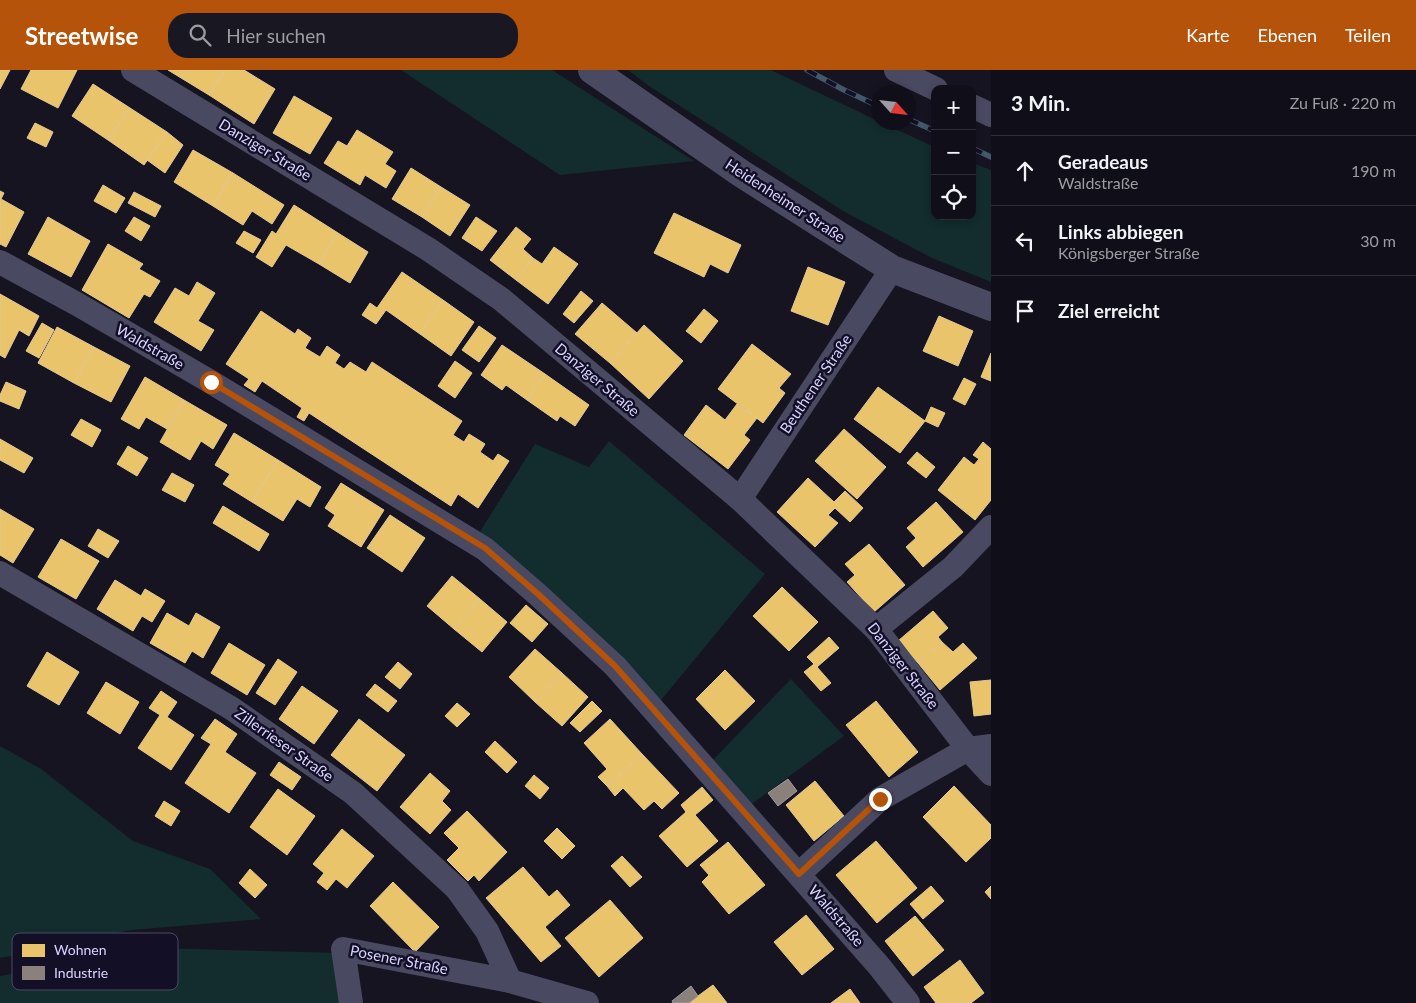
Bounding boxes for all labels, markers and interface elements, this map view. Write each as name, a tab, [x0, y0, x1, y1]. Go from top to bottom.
search box	[168, 13, 518, 58]
text: Streetwise	[25, 21, 138, 50]
icon: search	[186, 21, 214, 49]
text: Hier suchen	[226, 24, 326, 47]
text: Karte	[1186, 24, 1229, 46]
text: Ebenen	[1257, 24, 1317, 46]
text: Teilen	[1345, 24, 1391, 46]
north arrow	[871, 85, 916, 130]
map controls	[931, 85, 976, 220]
button: +	[931, 85, 976, 130]
text: 3 Min.	[1011, 90, 1070, 115]
text: Zu Fuß · 220 m	[1290, 93, 1396, 112]
street label: Danziger Straße	[216, 114, 315, 184]
button: −	[931, 130, 976, 175]
text: Geradeaus	[1058, 150, 1148, 173]
street label: Heidenheimer Straße	[722, 155, 849, 246]
icon: ahead	[1011, 157, 1039, 185]
text: 190 m	[1351, 161, 1396, 180]
text: Waldstraße	[1058, 173, 1138, 192]
button: locate	[931, 175, 976, 220]
text: Links abbiegen	[1058, 220, 1183, 243]
icon: left	[1011, 227, 1039, 255]
text: 30 m	[1360, 231, 1396, 250]
text: Königsberger Straße	[1058, 243, 1200, 262]
icon: arrive	[1011, 297, 1039, 325]
text: Ziel erreicht	[1058, 299, 1160, 322]
street label: Waldstraße	[113, 319, 188, 373]
street label: Beuthener Straße	[775, 331, 855, 436]
street label: Danziger Straße	[552, 339, 644, 420]
route start	[200, 371, 223, 394]
street label: Danziger Straße	[864, 619, 943, 712]
street label: Zillerrieser Straße	[232, 704, 337, 785]
route end	[869, 788, 892, 811]
street label: Waldstraße	[805, 881, 868, 950]
legend	[12, 933, 178, 990]
text: Wohnen	[54, 941, 106, 958]
street label: Posener Straße	[349, 941, 450, 977]
text: Industrie	[54, 964, 108, 981]

